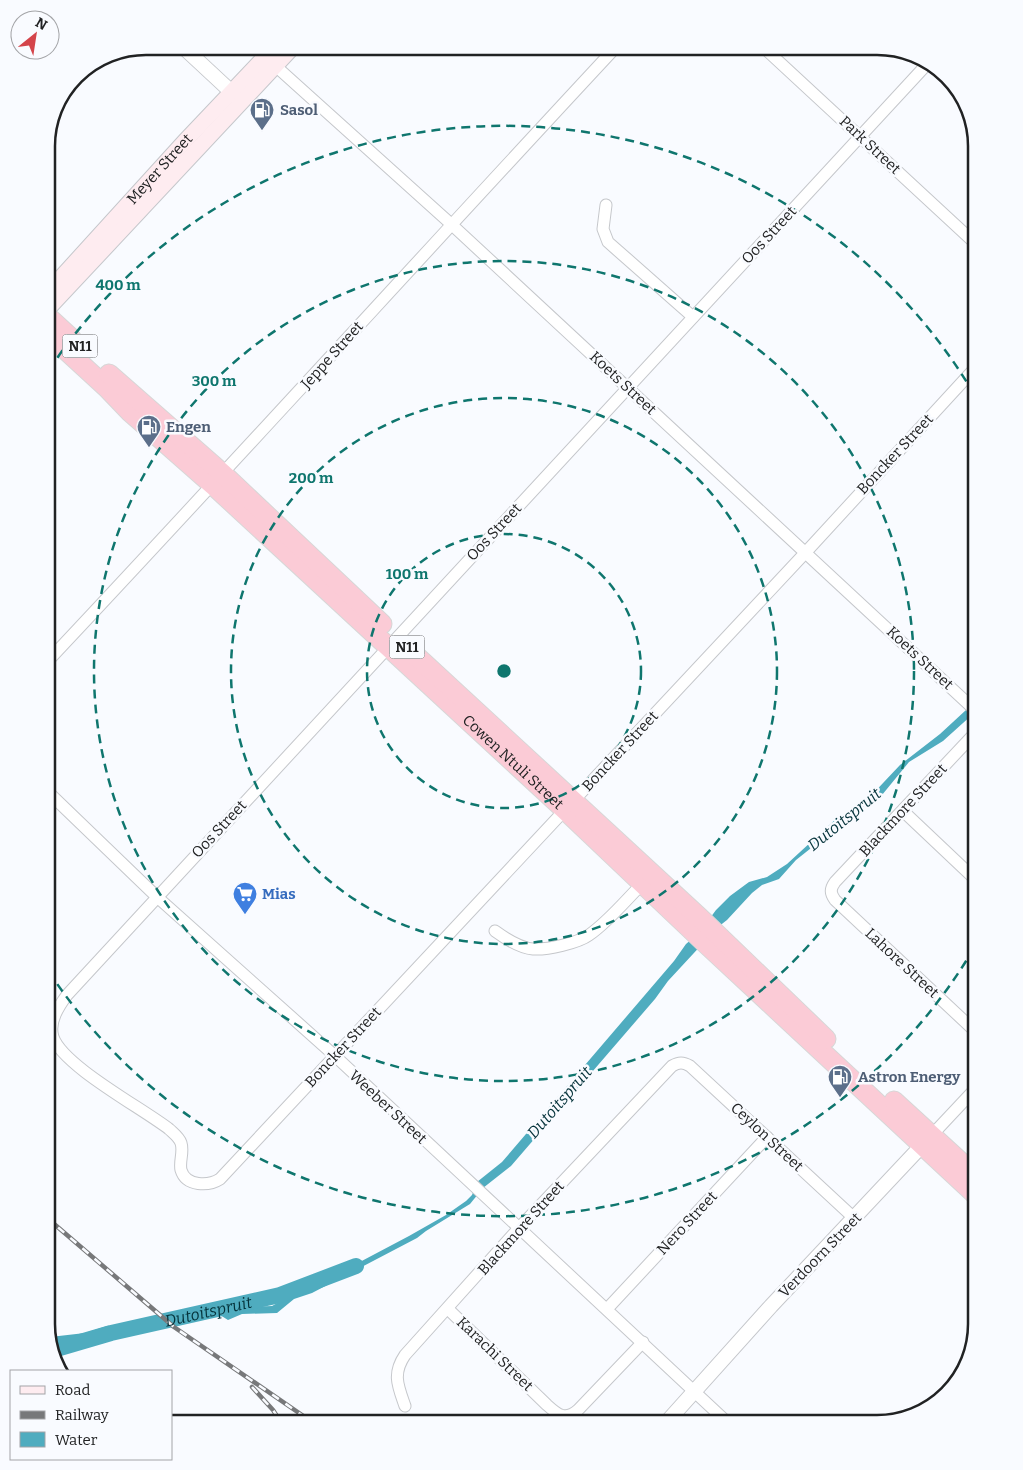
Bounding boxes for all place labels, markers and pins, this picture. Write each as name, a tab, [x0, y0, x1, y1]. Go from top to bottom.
fuel station icon: Sasol	[249, 97, 275, 131]
place label: Sasol	[280, 101, 318, 119]
fuel station icon: Engen	[136, 414, 162, 448]
place label: Engen	[166, 418, 211, 436]
centre of rings	[495, 662, 513, 680]
supermarket icon: Mias	[232, 881, 258, 915]
place label: Mias	[262, 885, 296, 903]
fuel station icon: Astron Energy	[827, 1064, 853, 1098]
place label: Astron Energy	[858, 1068, 961, 1086]

